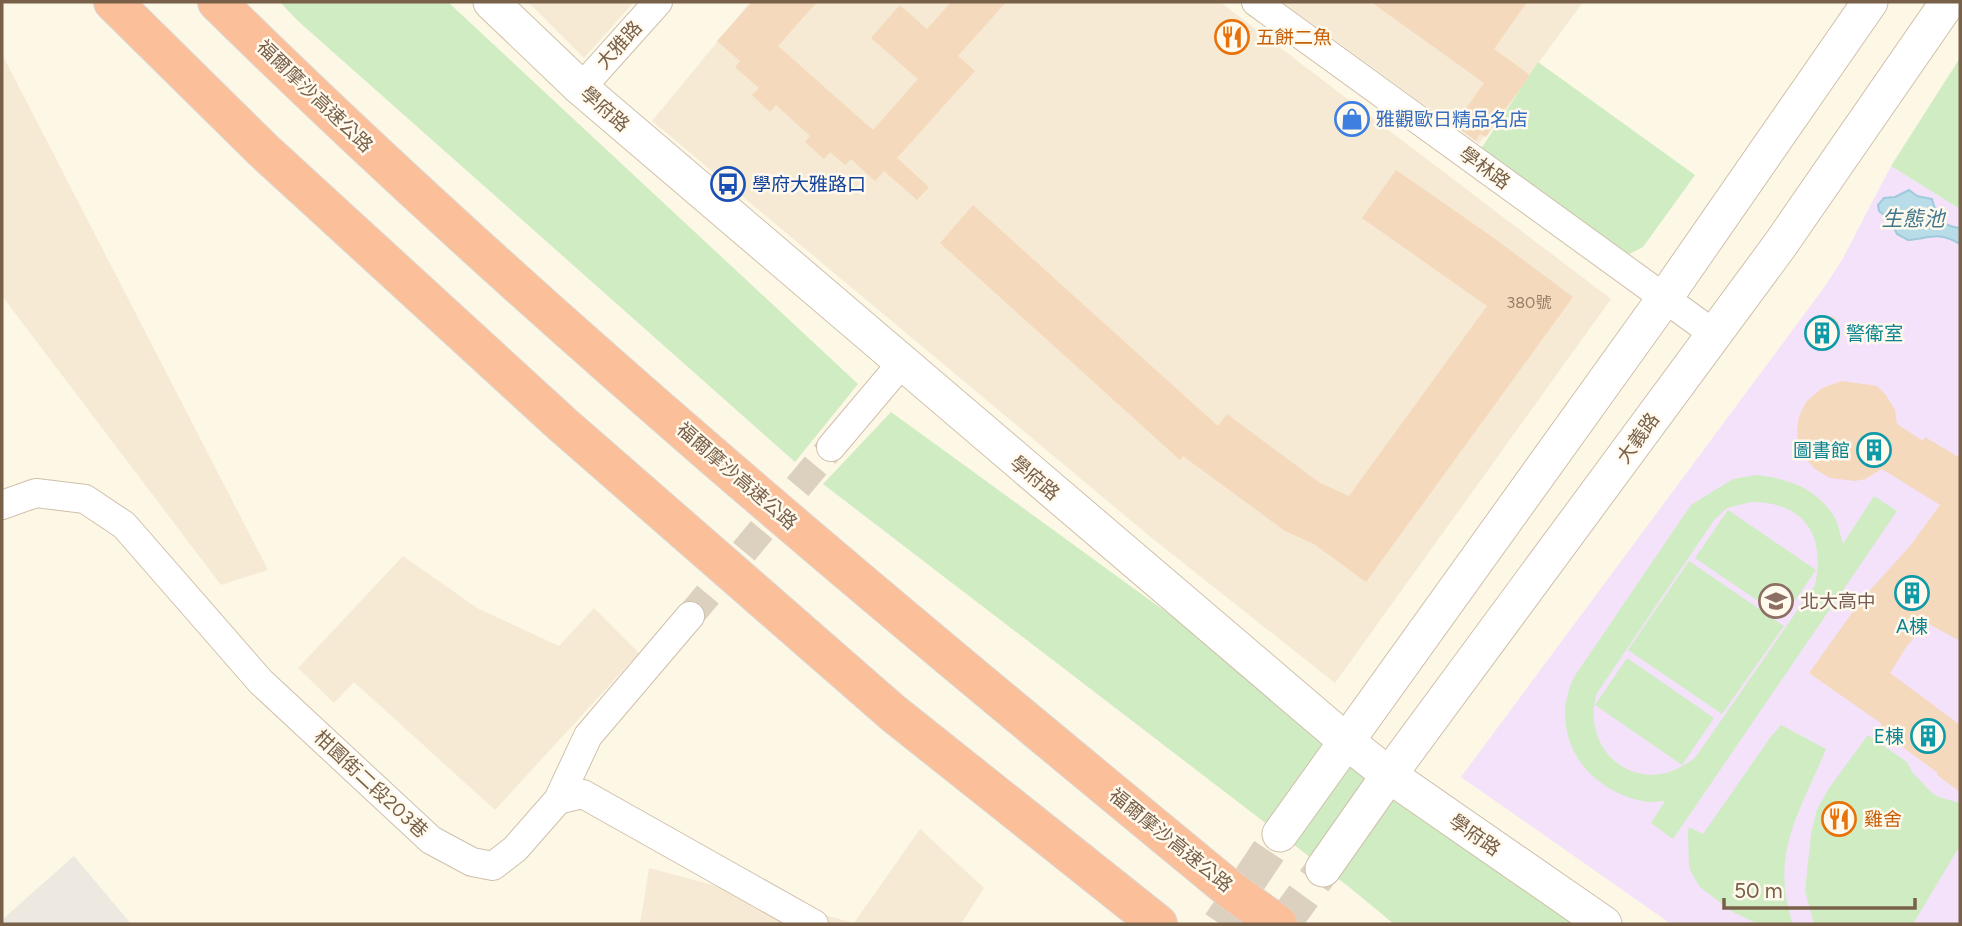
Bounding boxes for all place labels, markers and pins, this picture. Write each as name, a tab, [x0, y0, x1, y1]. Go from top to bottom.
restaurant icon: 五餅二魚	[1213, 18, 1251, 56]
place label: 五餅二魚	[1256, 26, 1332, 49]
shop icon: 雅觀歐日精品名店	[1333, 100, 1371, 138]
place label: 雅觀歐日精品名店	[1376, 108, 1528, 131]
bus stop icon: 學府大雅路口	[709, 165, 747, 203]
place label: 學府大雅路口	[752, 173, 866, 196]
building icon: 警衛室	[1803, 314, 1841, 352]
place label: 警衛室	[1846, 322, 1903, 345]
building icon: 圖書館	[1855, 431, 1893, 469]
place label: 圖書館	[1793, 439, 1850, 462]
building icon: A棟	[1893, 574, 1931, 612]
school or university icon: 北大高中	[1757, 582, 1795, 620]
place label: 北大高中	[1800, 590, 1876, 613]
place label: A棟	[1896, 615, 1928, 638]
building icon: E棟	[1909, 717, 1947, 755]
place label: E棟	[1874, 725, 1904, 748]
restaurant icon: 雞舍	[1820, 800, 1858, 838]
place label: 雞舍	[1864, 808, 1902, 831]

